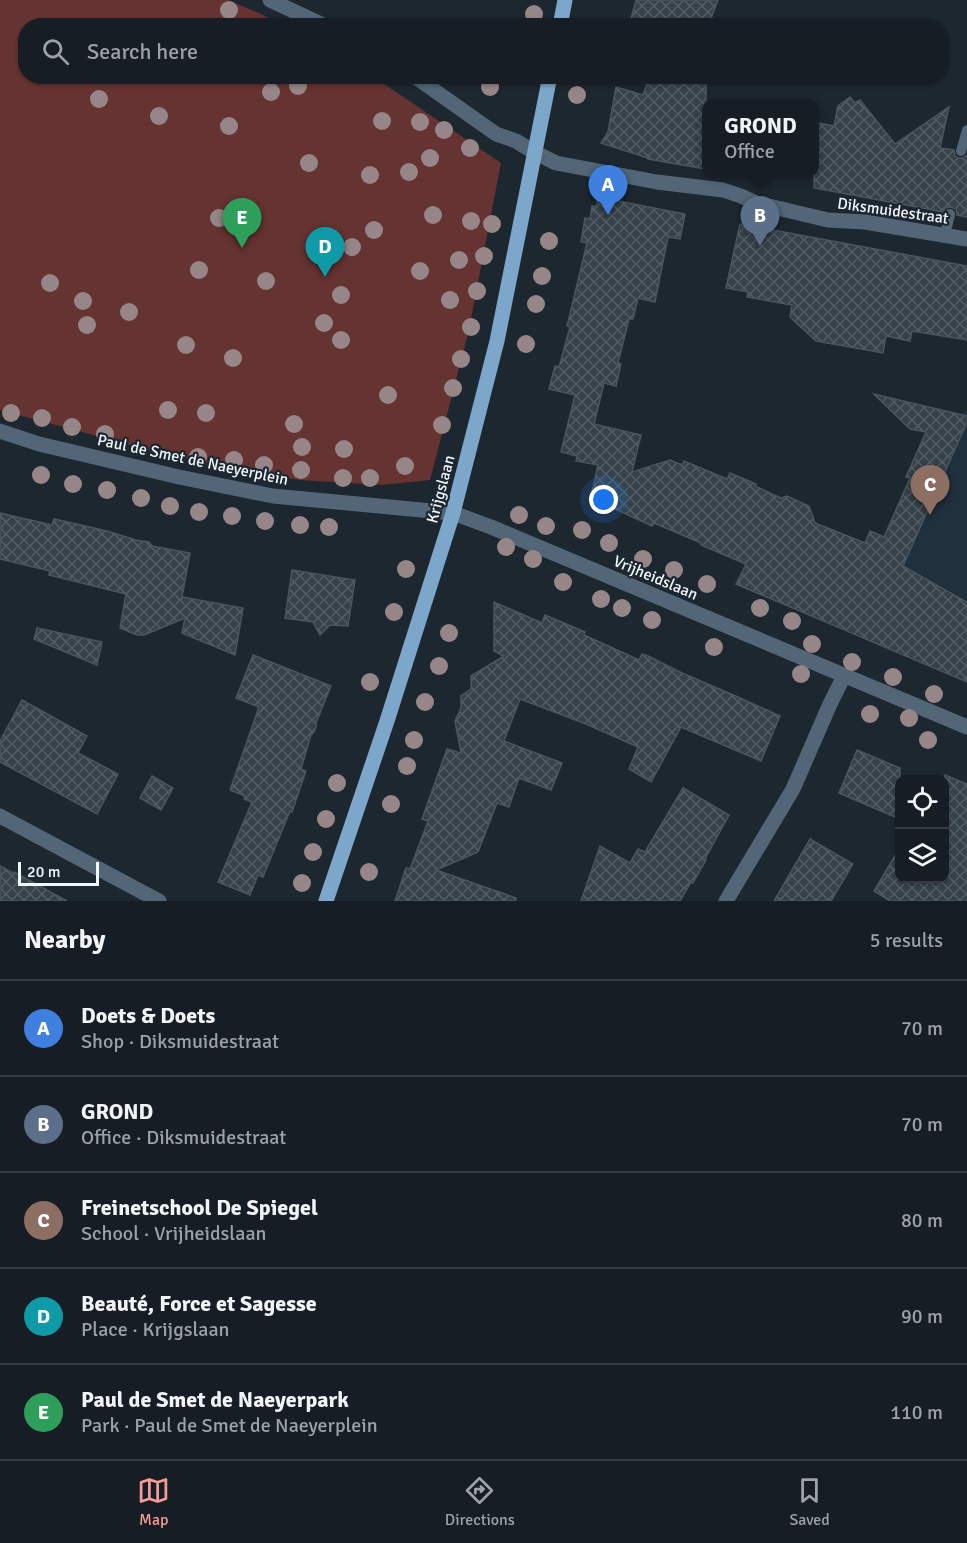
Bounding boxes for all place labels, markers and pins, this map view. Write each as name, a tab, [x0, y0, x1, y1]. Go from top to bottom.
pin: A	[588, 166, 628, 215]
pin: B	[740, 196, 780, 246]
pin: E	[222, 198, 262, 248]
pin: D	[306, 228, 344, 277]
pin: C	[910, 466, 950, 515]

